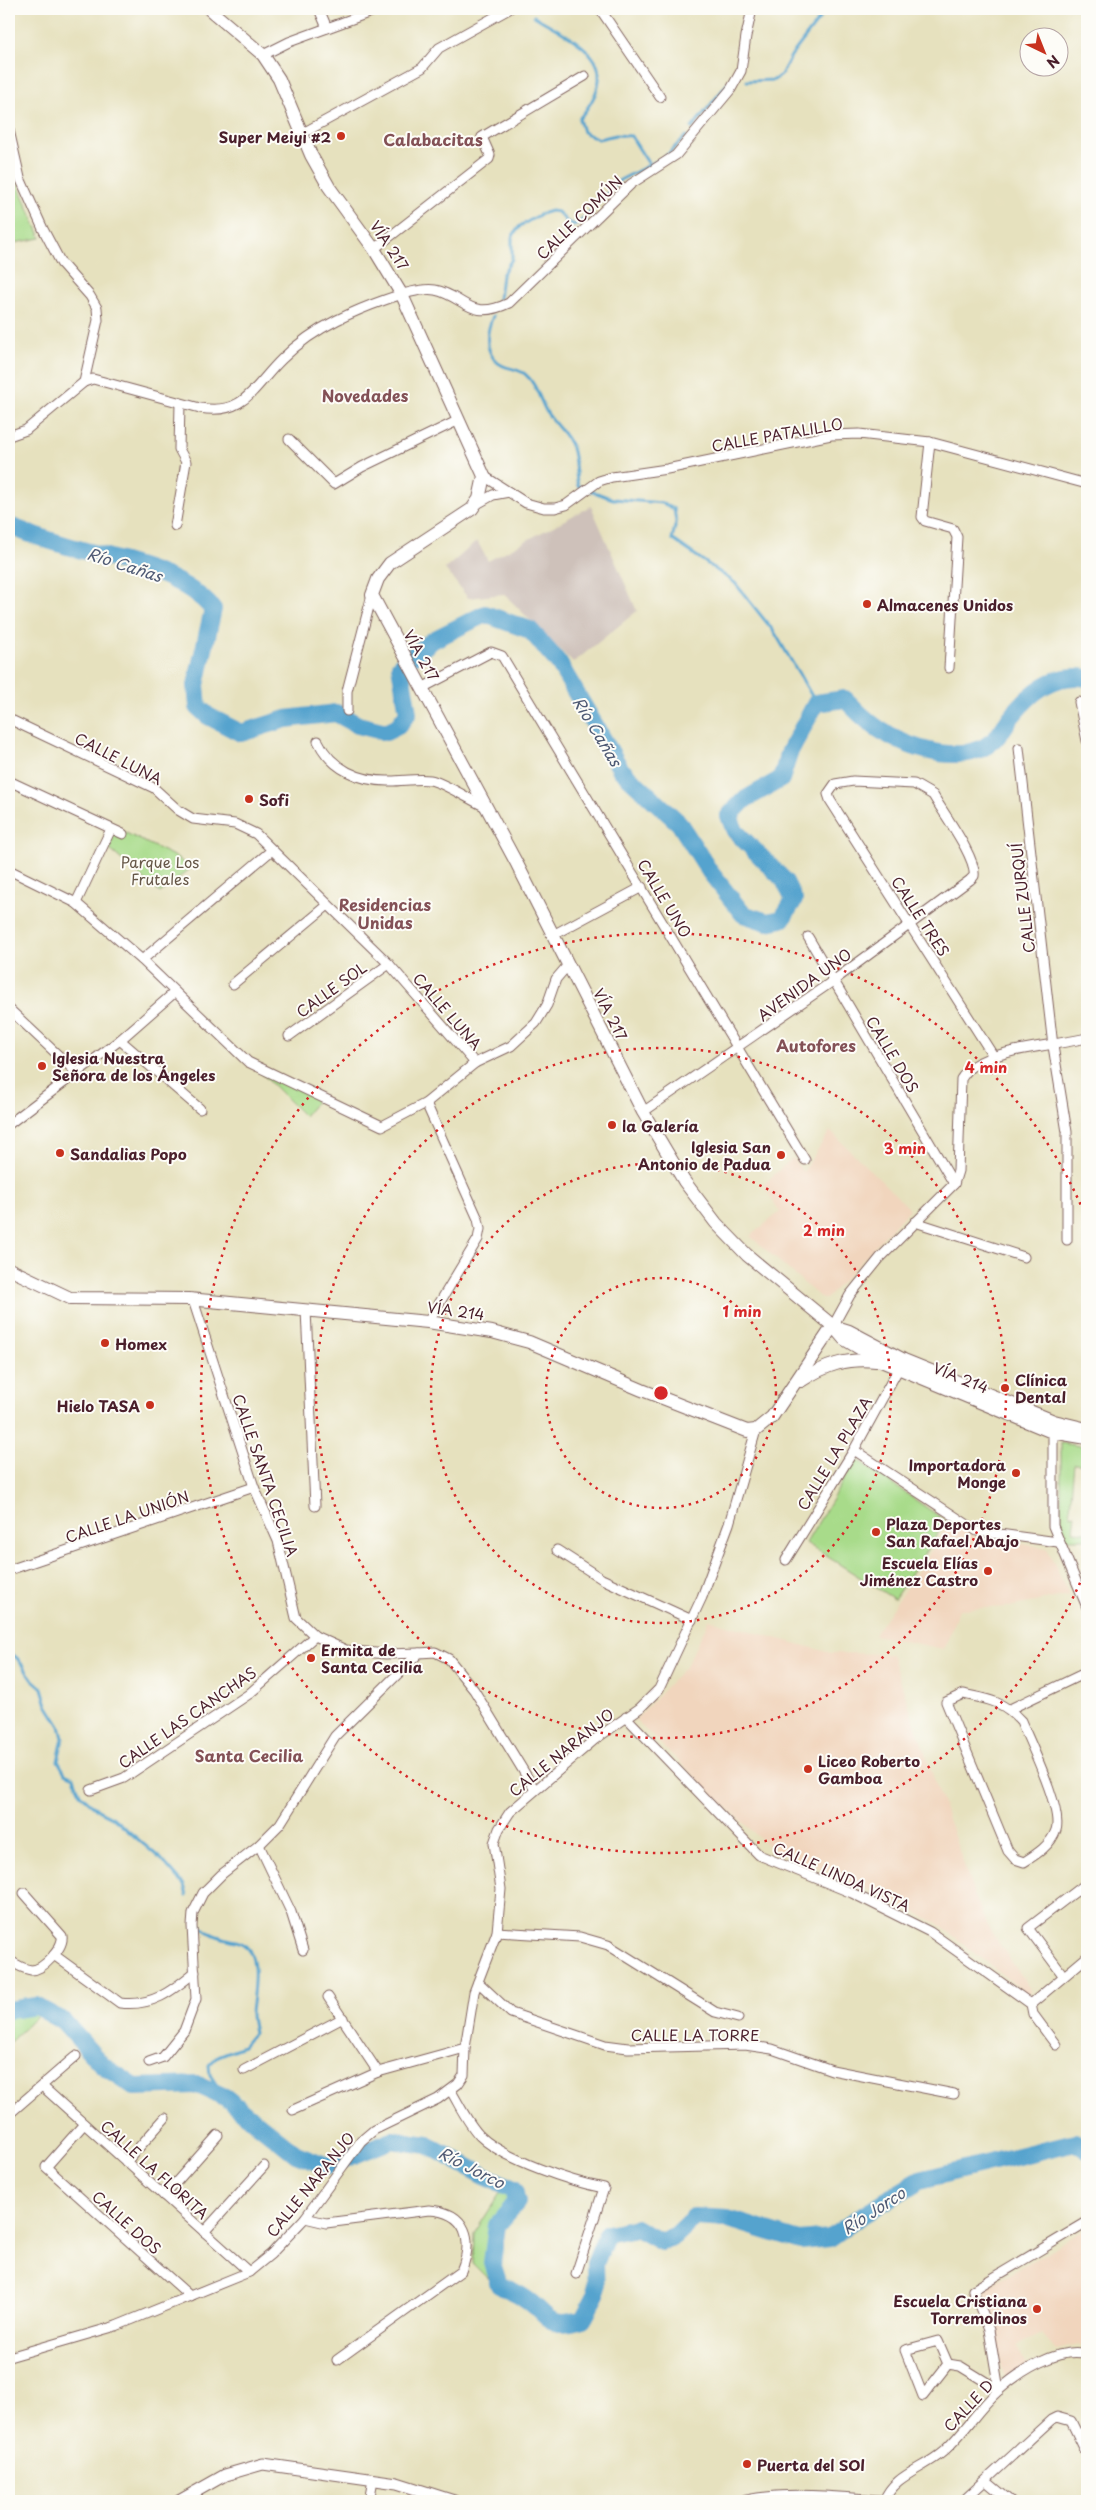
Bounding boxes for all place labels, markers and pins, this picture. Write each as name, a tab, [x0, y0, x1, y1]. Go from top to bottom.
place label: Super Meiyi #2	[219, 125, 331, 148]
marker: Super Meiyi #2	[335, 130, 347, 142]
place label: Almacenes Unidos	[877, 593, 1013, 616]
marker: Almacenes Unidos	[861, 598, 873, 610]
place label: Sofi	[259, 788, 289, 811]
marker: Sofi	[243, 793, 255, 805]
place label: Iglesia Nuestra Señora de los Ángeles	[52, 1046, 215, 1086]
marker: Iglesia Nuestra Señora de los Ángeles	[36, 1060, 48, 1072]
place label: la Galería	[622, 1114, 699, 1137]
marker: la Galería	[606, 1119, 618, 1131]
place label: Iglesia San Antonio de Padua	[638, 1135, 772, 1175]
place label: Sandalias Popo	[70, 1142, 187, 1165]
marker: Sandalias Popo	[54, 1147, 66, 1159]
marker: Iglesia San Antonio de Padua	[775, 1149, 787, 1161]
place label: Homex	[115, 1332, 167, 1355]
marker: Homex	[99, 1337, 111, 1349]
place label: Clínica Dental	[1015, 1368, 1068, 1408]
marker: Clínica Dental	[999, 1382, 1011, 1394]
centre of rings	[652, 1384, 670, 1402]
place label: Hielo TASA	[57, 1394, 140, 1417]
marker: Hielo TASA	[144, 1399, 156, 1411]
place label: Importadora Monge	[908, 1453, 1007, 1493]
marker: Importadora Monge	[1010, 1467, 1022, 1479]
place label: Plaza Deportes San Rafael Abajo	[886, 1512, 1019, 1552]
marker: Plaza Deportes San Rafael Abajo	[870, 1526, 882, 1538]
place label: Escuela Elías Jiménez Castro	[860, 1551, 978, 1591]
marker: Escuela Elías Jiménez Castro	[982, 1565, 994, 1577]
place label: Ermita de Santa Cecilia	[321, 1638, 424, 1678]
marker: Ermita de Santa Cecilia	[305, 1652, 317, 1664]
place label: Liceo Roberto Gamboa	[818, 1749, 920, 1789]
marker: Liceo Roberto Gamboa	[802, 1763, 814, 1775]
place label: Escuela Cristiana Torremolinos	[893, 2289, 1027, 2329]
marker: Escuela Cristiana Torremolinos	[1031, 2303, 1043, 2315]
place label: Puerta del SOl	[757, 2453, 865, 2476]
marker: Puerta del SOl	[741, 2458, 753, 2470]

